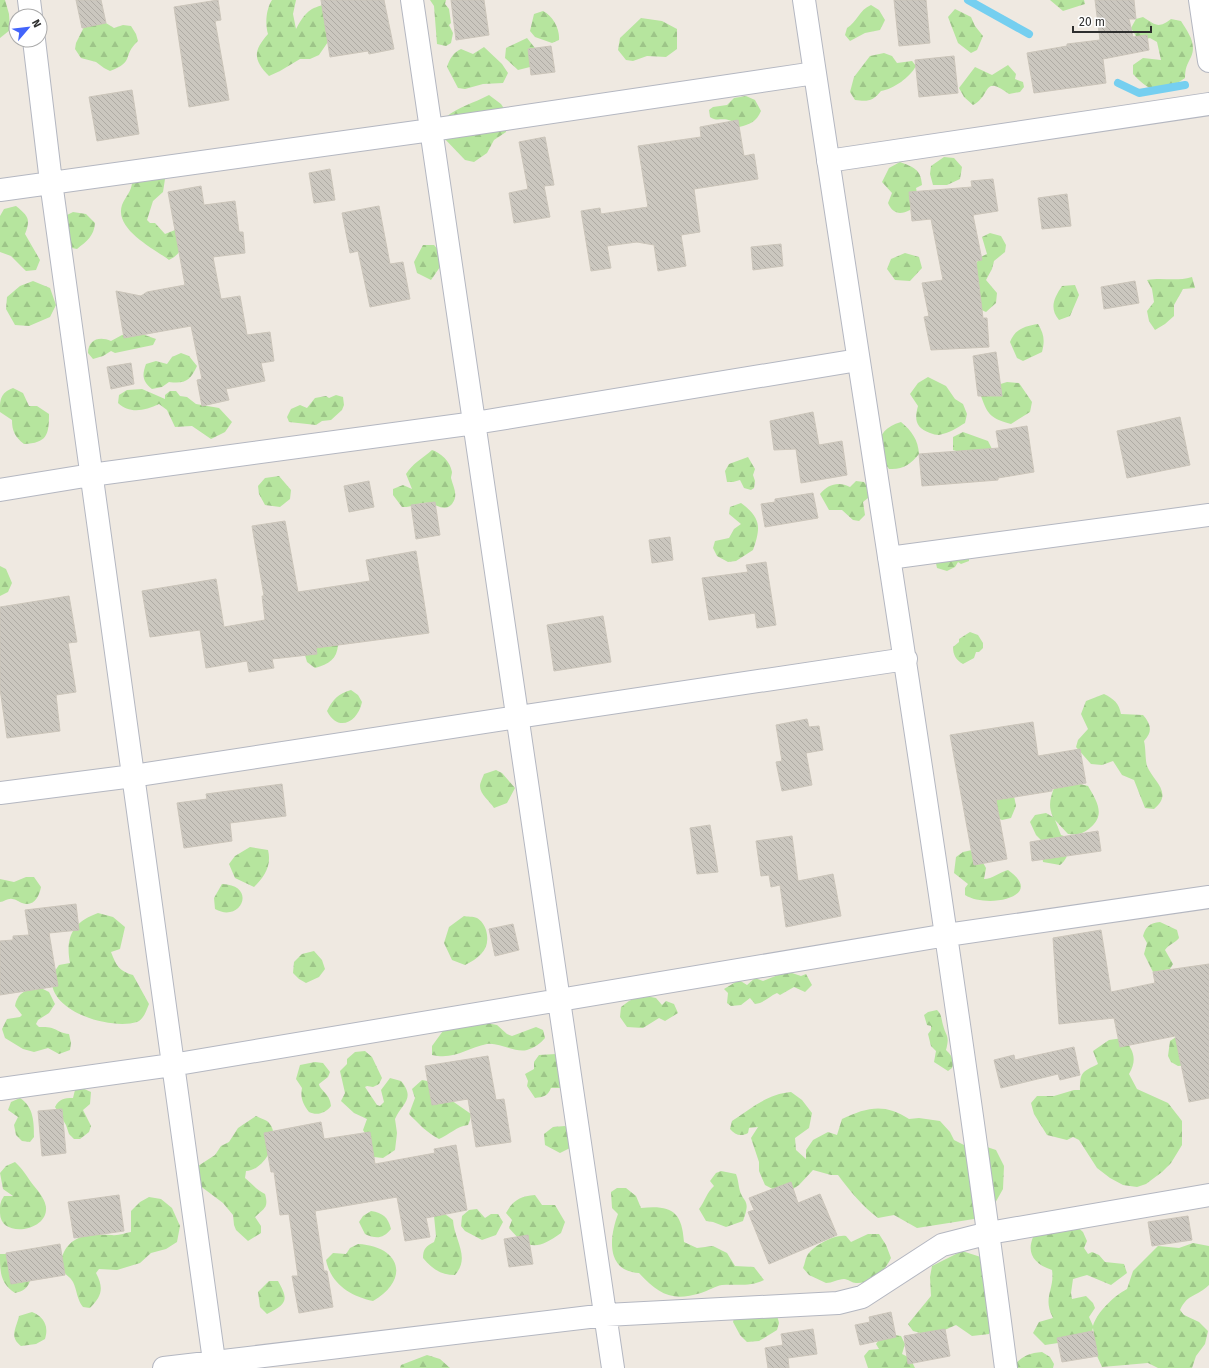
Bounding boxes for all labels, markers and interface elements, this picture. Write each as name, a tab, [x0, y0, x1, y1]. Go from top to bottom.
north arrow	[8, 8, 48, 48]
scale bar	[1073, 8, 1151, 34]
text: 20 m	[1079, 15, 1105, 29]
text: N	[29, 17, 44, 30]

